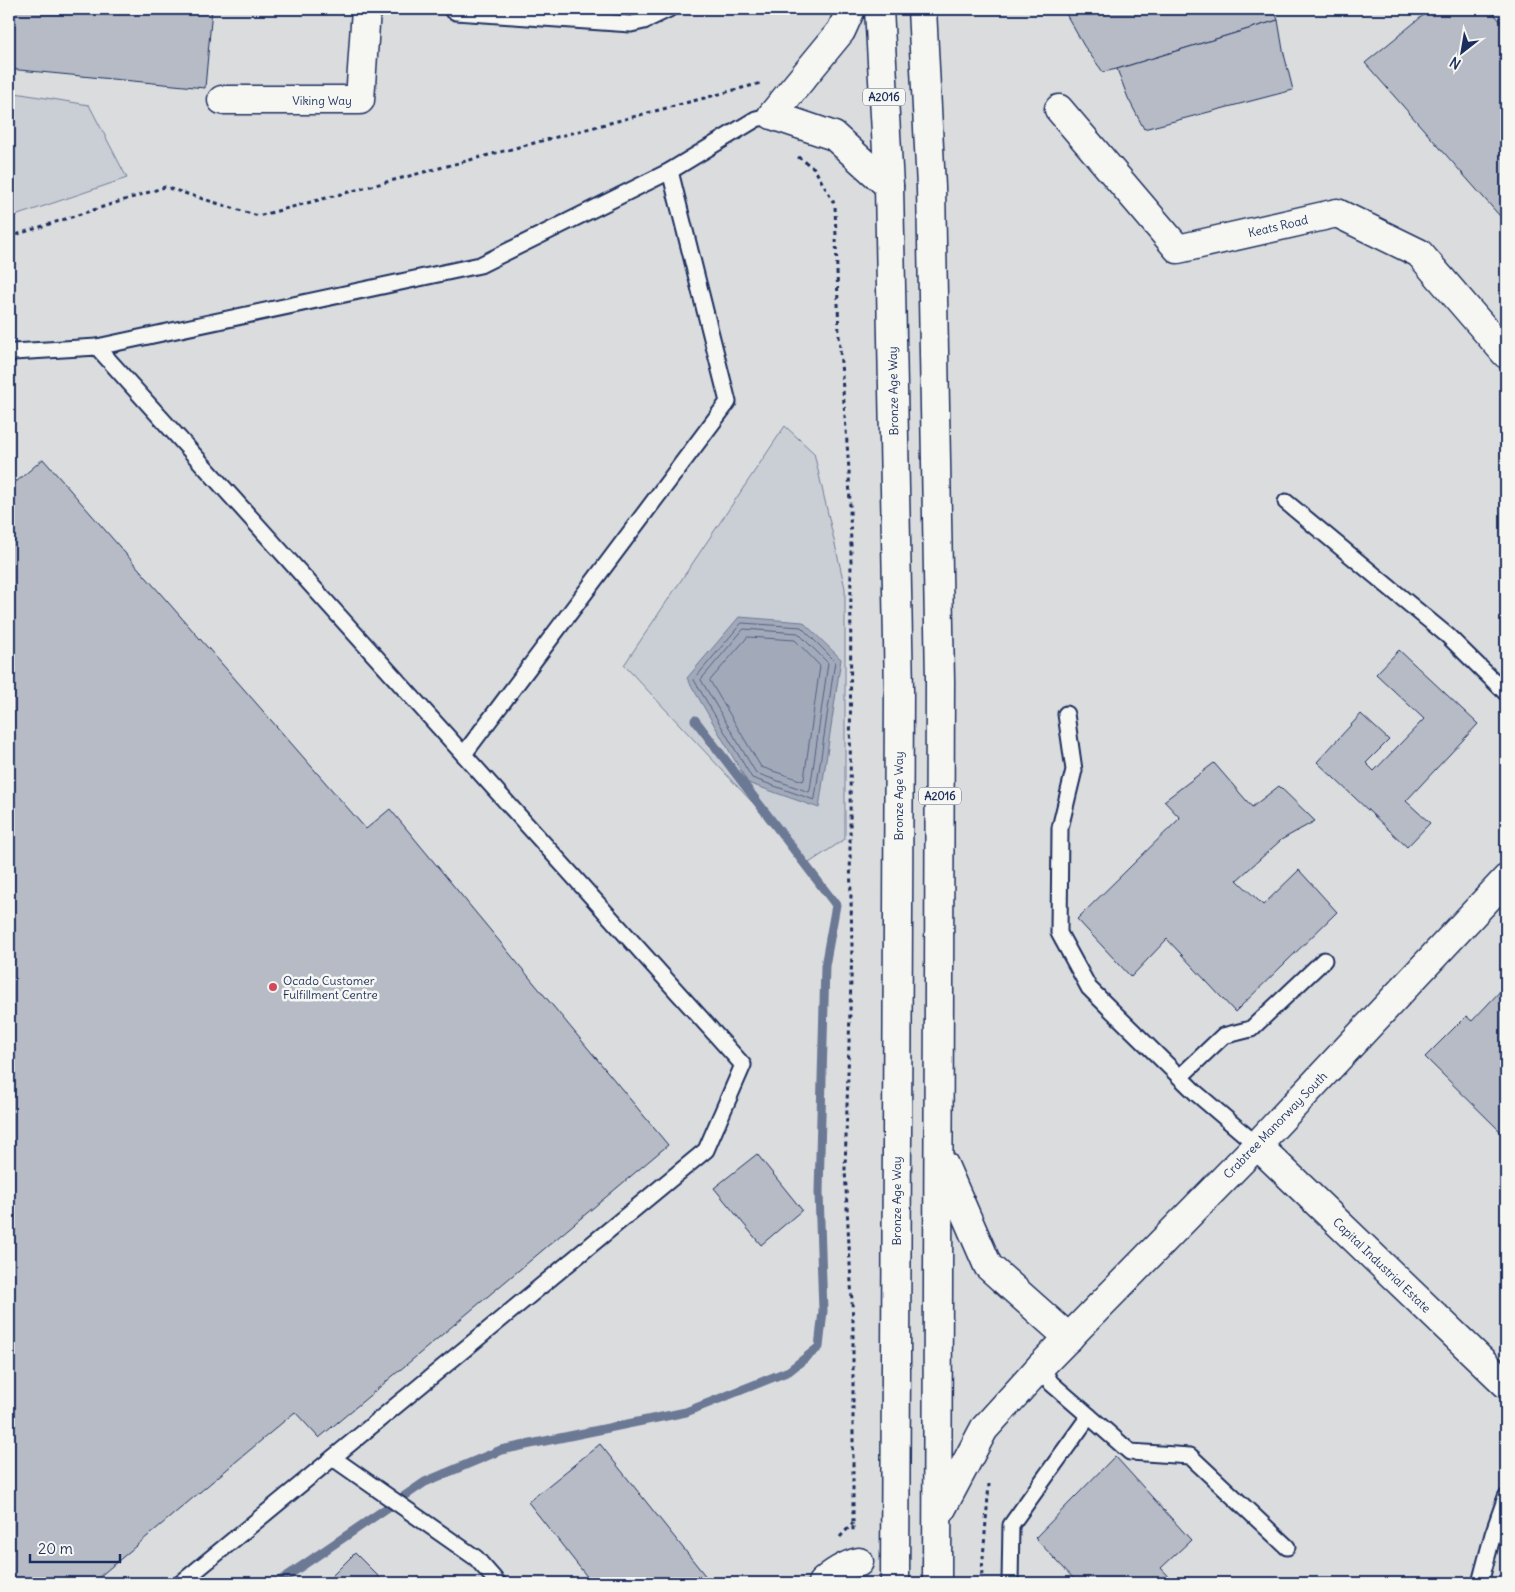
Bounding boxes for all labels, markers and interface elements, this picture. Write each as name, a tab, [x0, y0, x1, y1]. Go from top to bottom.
north arrow	[1438, 28, 1488, 78]
text: N	[1447, 53, 1464, 73]
road number: A2016	[863, 88, 905, 105]
street label: Viking Way	[292, 93, 352, 108]
street label: Keats Road	[1247, 212, 1309, 240]
street label: Bronze Age Way	[885, 346, 901, 436]
street label: Bronze Age Way	[891, 751, 906, 841]
road number: A2016	[919, 788, 961, 804]
place label: Ocado Customer Fulfillment Centre	[283, 973, 378, 1002]
marker: Ocado Customer Fulfillment Centre	[267, 981, 279, 993]
street label: Crabtree Manorway South	[1220, 1068, 1330, 1182]
street label: Bronze Age Way	[889, 1156, 904, 1246]
street label: Capital Industrial Estate	[1330, 1214, 1434, 1316]
scale bar	[30, 1532, 120, 1564]
text: 20 m	[38, 1539, 73, 1558]

